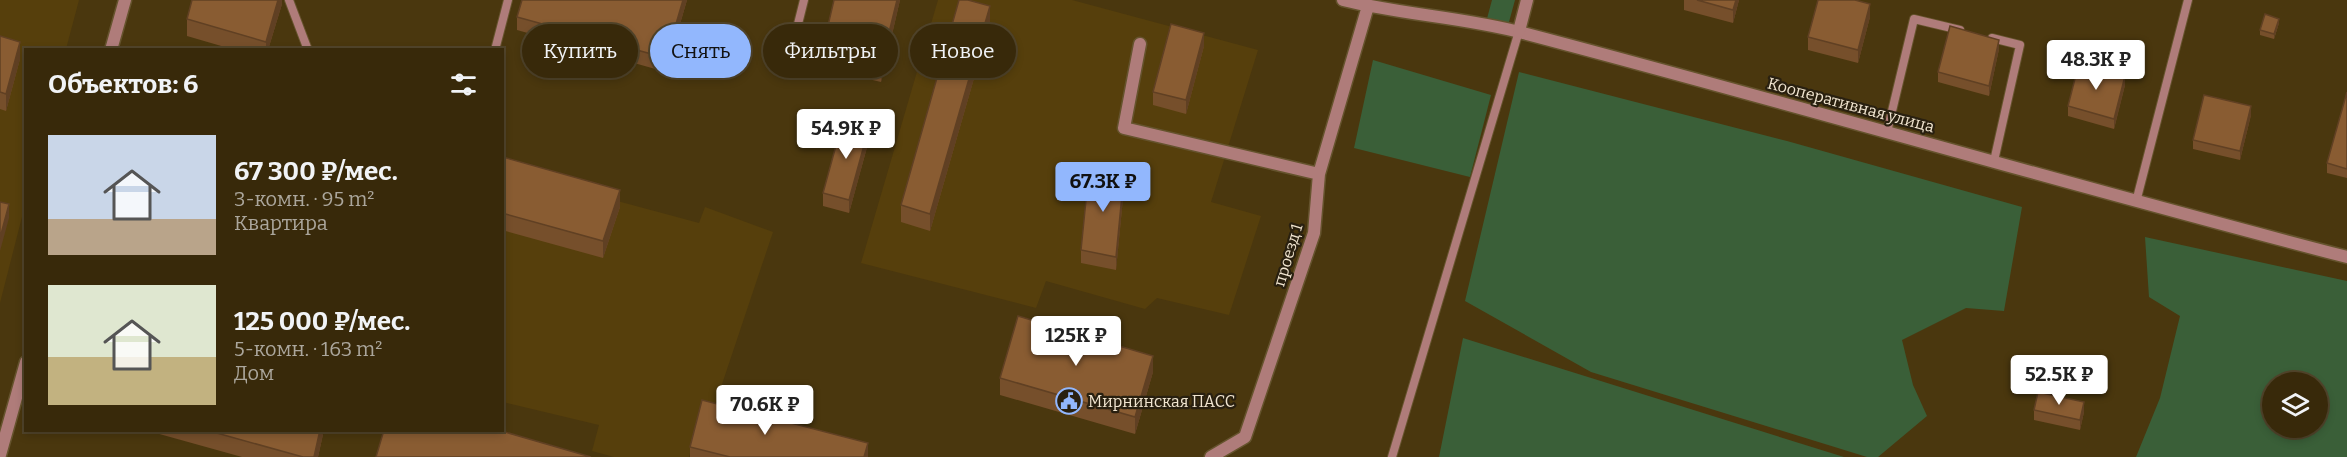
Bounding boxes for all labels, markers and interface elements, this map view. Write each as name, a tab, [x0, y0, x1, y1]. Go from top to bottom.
chip: Купить	[522, 24, 638, 78]
chip: Снять	[650, 24, 751, 78]
chip: Фильтры	[763, 24, 898, 78]
chip: Новое	[910, 24, 1016, 78]
pin: 48.3K ₽	[2041, 40, 2151, 91]
text: 48.3K ₽	[2061, 47, 2131, 71]
icon: filters	[447, 68, 480, 101]
text: Объектов: 6	[48, 69, 198, 100]
street label: Кооперативная улица	[1765, 74, 1937, 136]
pin: 54.9K ₽	[791, 109, 901, 160]
text: 54.9K ₽	[811, 116, 881, 140]
text: 67 300 ₽/мес.	[234, 156, 398, 187]
icon: home	[96, 159, 168, 231]
pin: 67.3K ₽	[1048, 162, 1158, 213]
text: 67.3K ₽	[1069, 169, 1137, 193]
text: 3-комн. · 95 m²	[234, 187, 374, 211]
text: Квартира	[234, 211, 328, 235]
street label: проезд 1	[1269, 221, 1307, 289]
text: 125 000 ₽/мес.	[234, 306, 410, 337]
icon: home	[96, 309, 168, 381]
pin: 125K ₽	[1027, 316, 1125, 367]
text: 125K ₽	[1045, 323, 1107, 347]
text: 5-комн. · 163 m²	[234, 337, 382, 361]
pin: 52.5K ₽	[2004, 355, 2114, 406]
text: Дом	[234, 361, 274, 385]
text: 52.5K ₽	[2025, 362, 2093, 386]
map controls	[2262, 372, 2328, 438]
button: layers	[2262, 372, 2328, 438]
pin: 70.6K ₽	[710, 385, 820, 436]
public building icon: Мирнинская ПАСС	[1054, 386, 1084, 416]
text: 70.6K ₽	[730, 392, 800, 416]
place label: Мирнинская ПАСС	[1088, 392, 1235, 411]

